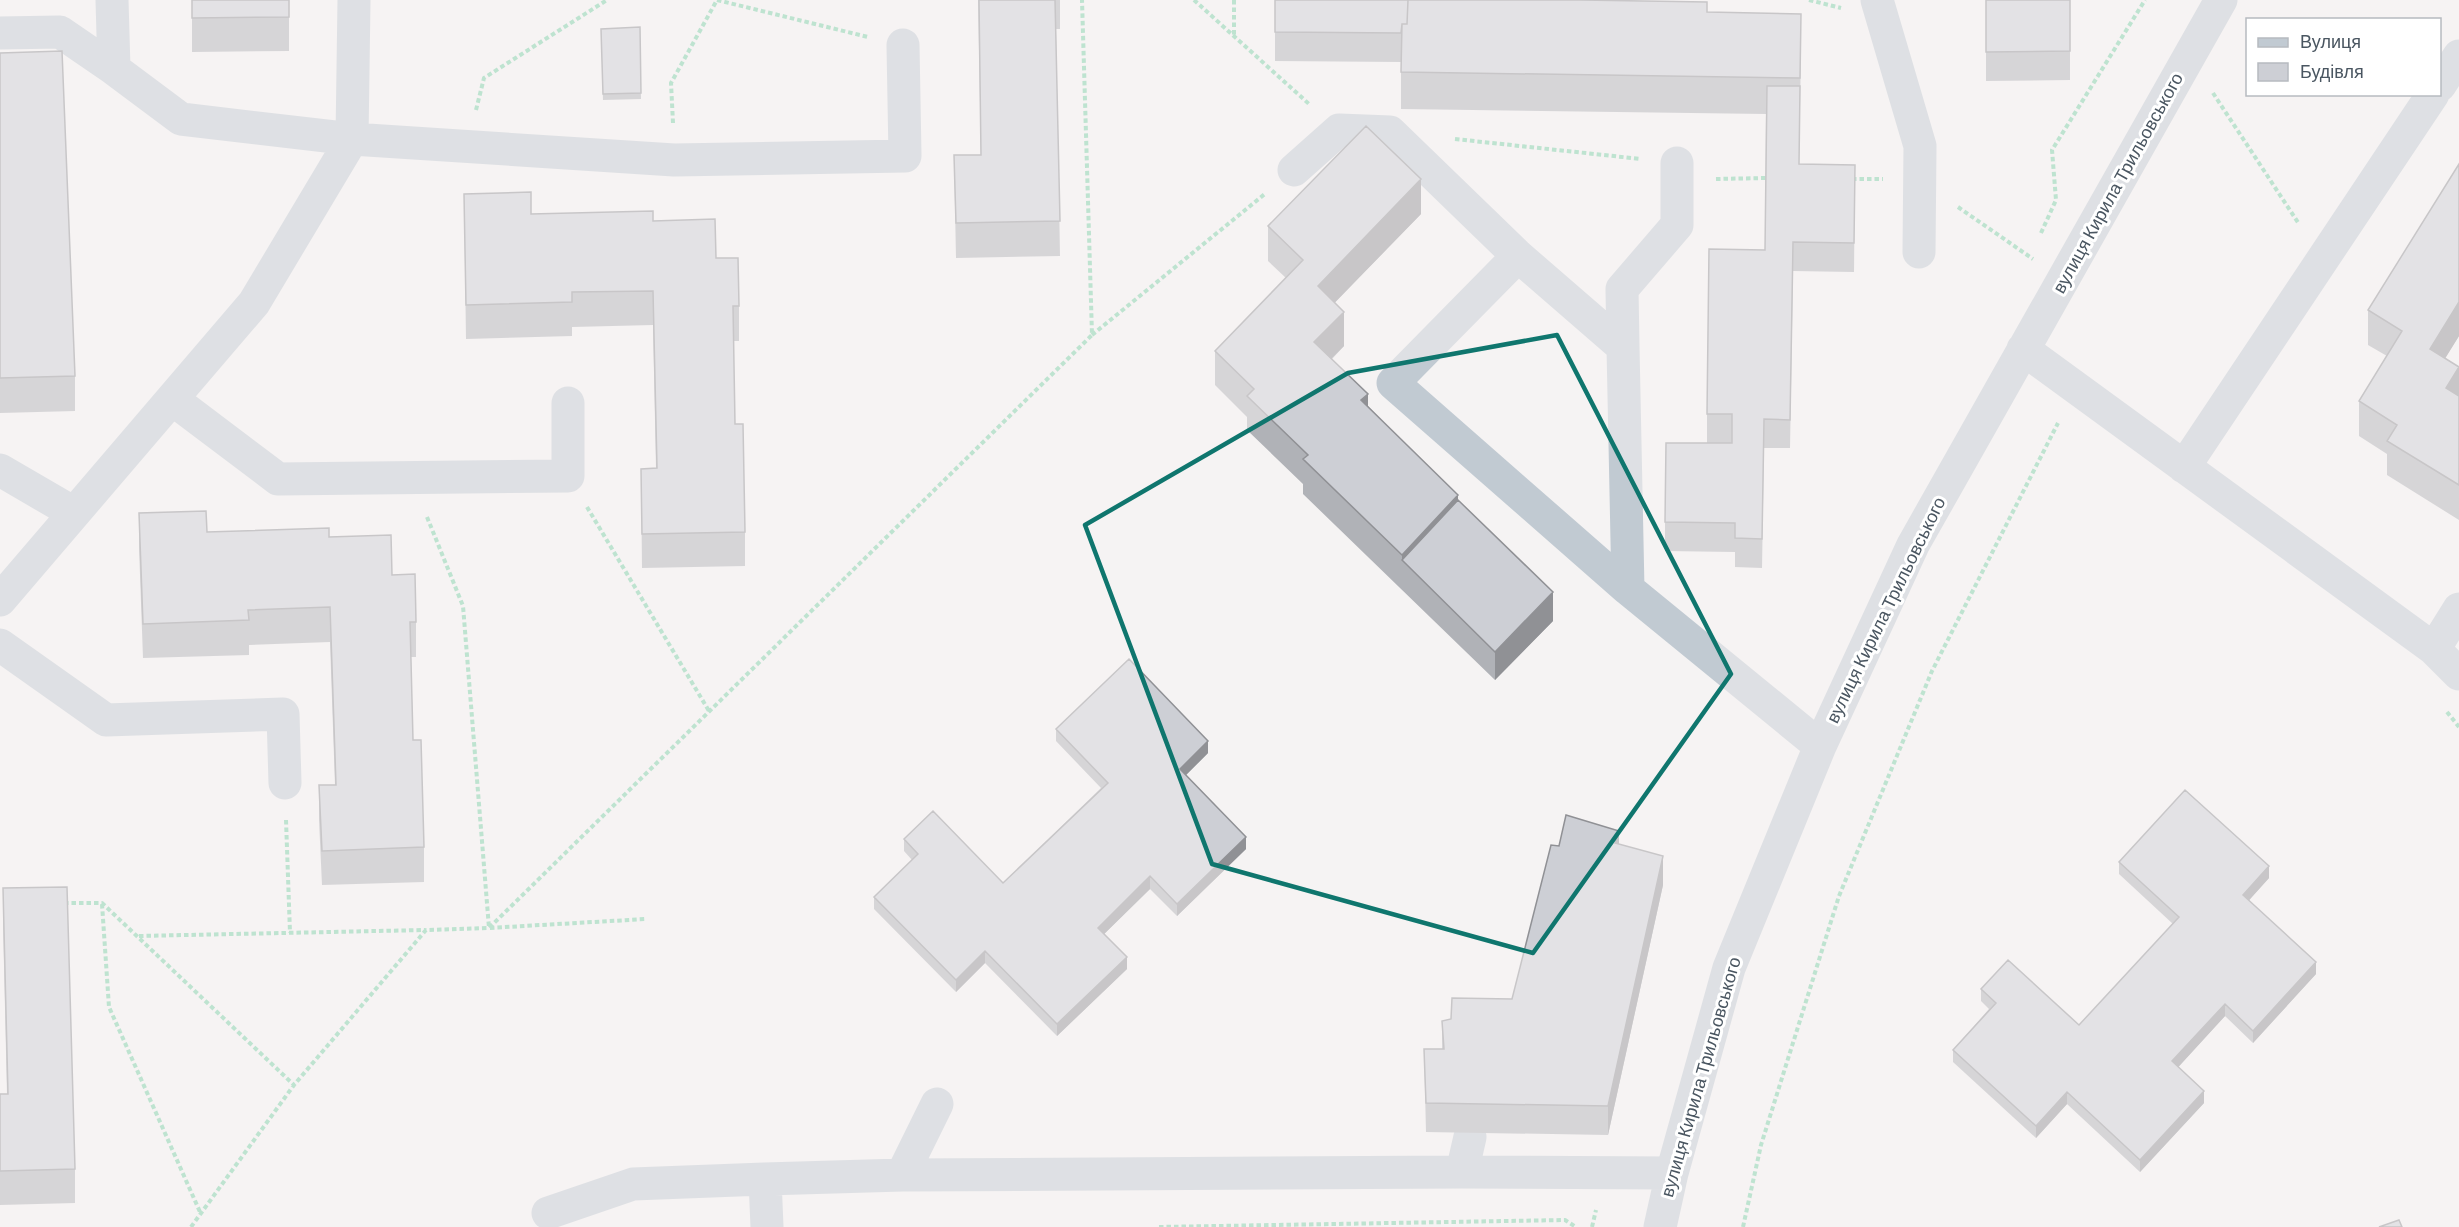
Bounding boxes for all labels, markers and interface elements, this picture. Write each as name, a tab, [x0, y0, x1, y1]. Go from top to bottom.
legend	[2246, 18, 2441, 96]
text: Вулиця	[2300, 30, 2361, 52]
text: Будівля	[2300, 60, 2364, 82]
street label: вулиця Кирила Трильовського	[2047, 68, 2187, 297]
street label: вулиця Кирила Трильовського	[1821, 493, 1949, 726]
street label: вулиця Кирила Трильовського	[1655, 954, 1745, 1199]

